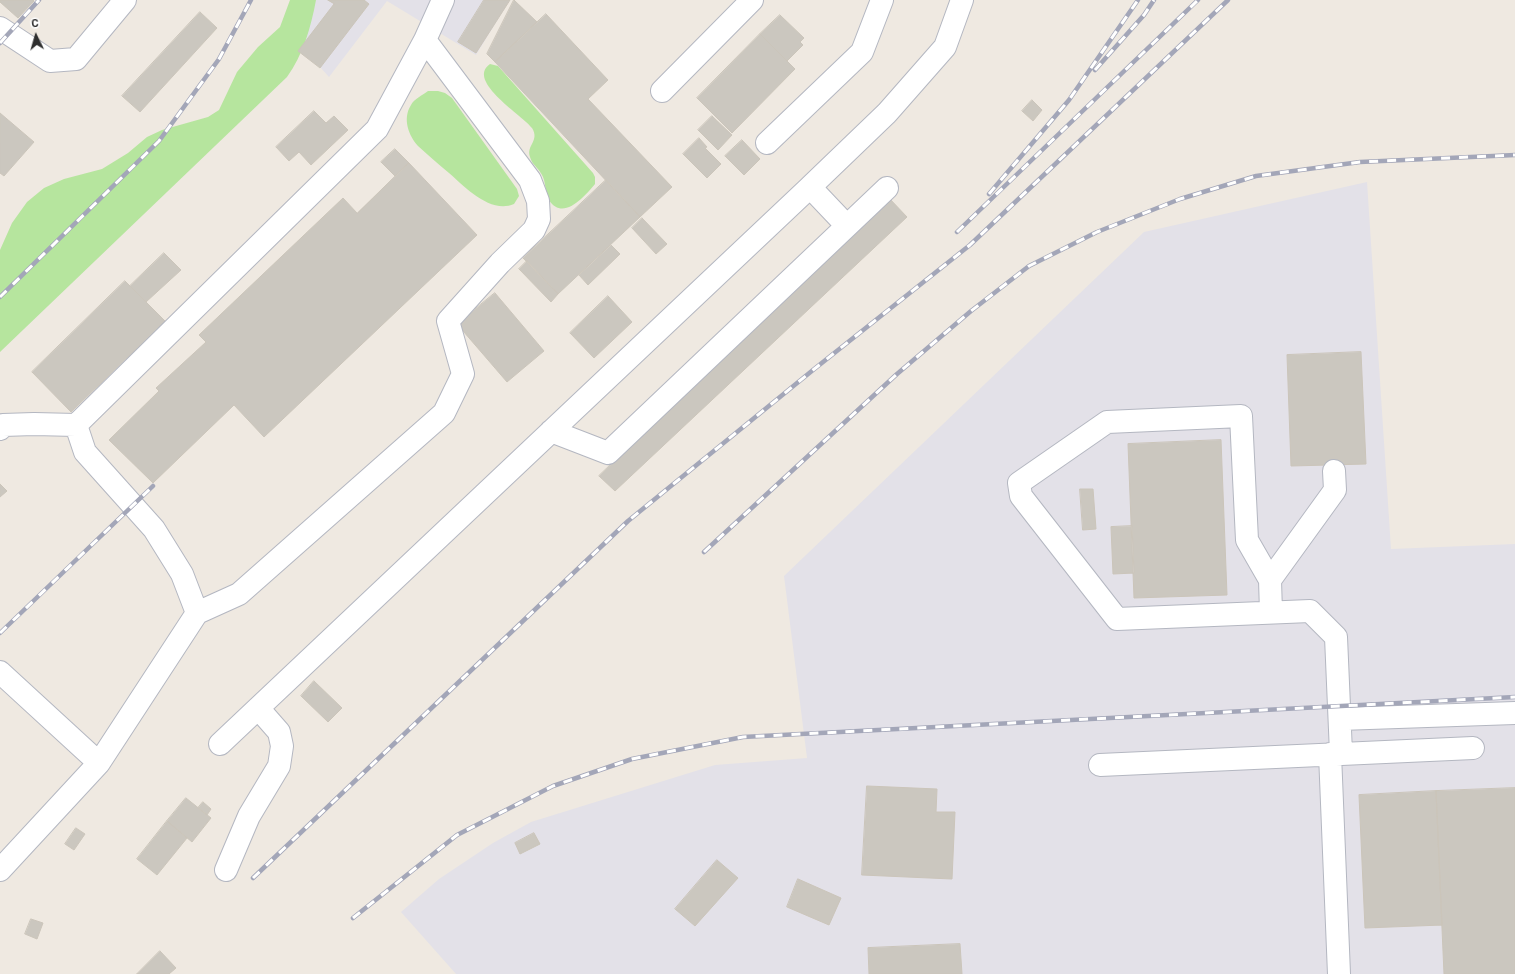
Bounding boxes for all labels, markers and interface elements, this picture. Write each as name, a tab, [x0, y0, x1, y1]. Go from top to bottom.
north arrow	[16, 16, 56, 56]
text: С	[31, 17, 39, 30]

